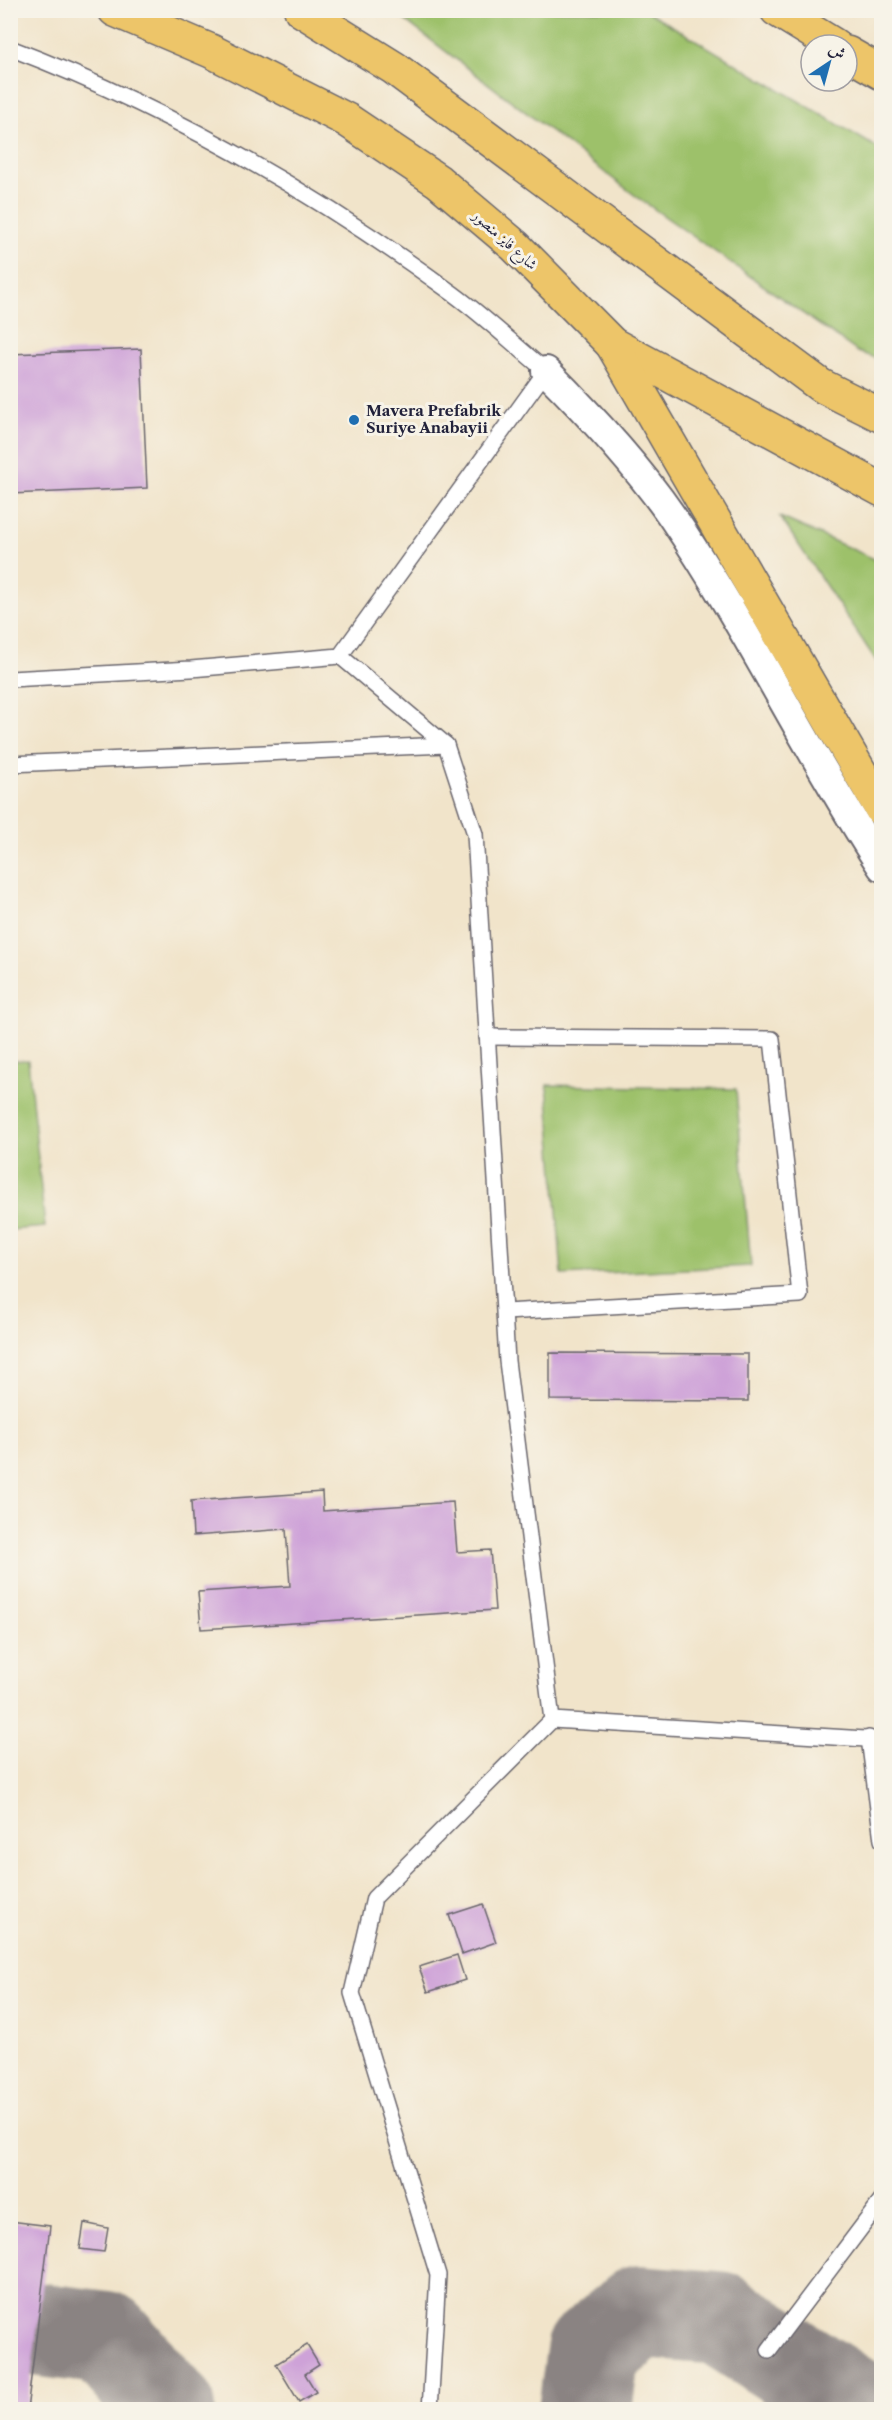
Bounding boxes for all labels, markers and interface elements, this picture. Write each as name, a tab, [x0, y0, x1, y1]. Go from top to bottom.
north arrow	[799, 33, 859, 93]
text: ش	[826, 38, 850, 64]
street label: شارع فايز منصور	[465, 204, 542, 277]
place label: Mavera Prefabrik Suriye Anabayii	[366, 401, 502, 437]
marker: Mavera Prefabrik Suriye Anabayii	[347, 413, 361, 427]

